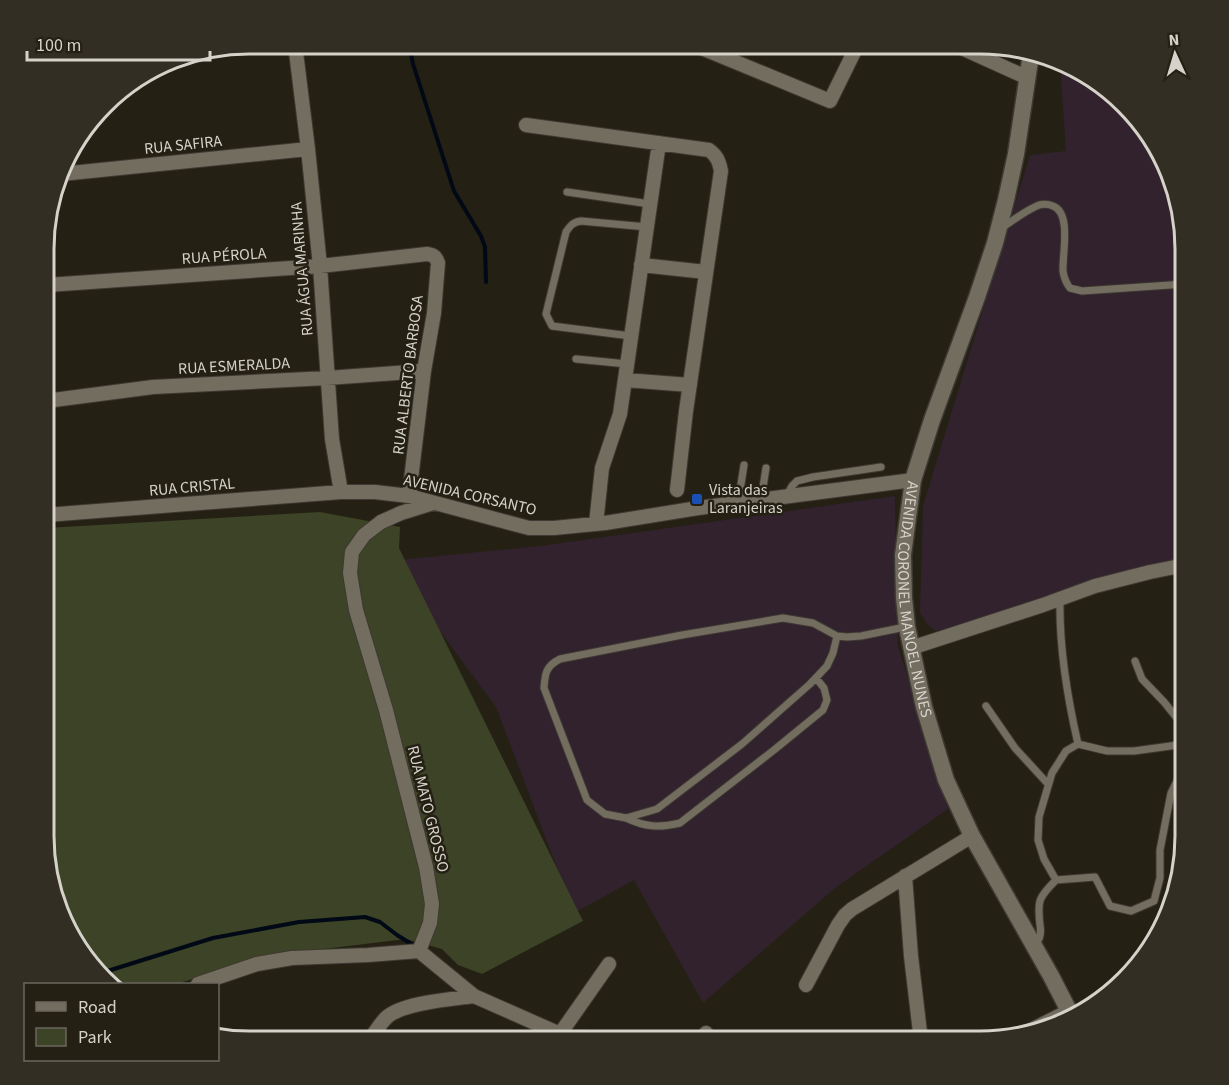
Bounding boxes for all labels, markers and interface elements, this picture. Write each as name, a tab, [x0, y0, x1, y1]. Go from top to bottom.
scale bar	[27, 24, 210, 62]
north arrow	[1145, 24, 1205, 84]
text: N	[1168, 29, 1180, 51]
text: 100 m	[36, 33, 81, 58]
street label: RUA SAFIRA	[143, 130, 223, 160]
street label: RUA ÁGUA MARINHA	[285, 201, 319, 337]
street label: RUA PÉROLA	[181, 242, 267, 270]
street label: RUA ALBERTO BARBOSA	[387, 294, 429, 456]
street label: RUA ESMERALDA	[178, 352, 291, 380]
street label: AVENIDA CORSANTO	[401, 469, 539, 521]
street label: RUA CRISTAL	[148, 472, 236, 502]
place label: Vista das Laranjeiras	[709, 479, 783, 519]
street label: AVENIDA CORONEL MANOEL NUNES	[892, 480, 938, 720]
marker: Vista das Laranjeiras	[690, 492, 704, 506]
street label: RUA MATO GROSSO	[402, 743, 454, 875]
legend	[24, 983, 219, 1061]
text: Road	[78, 995, 117, 1020]
text: Park	[78, 1025, 112, 1050]

